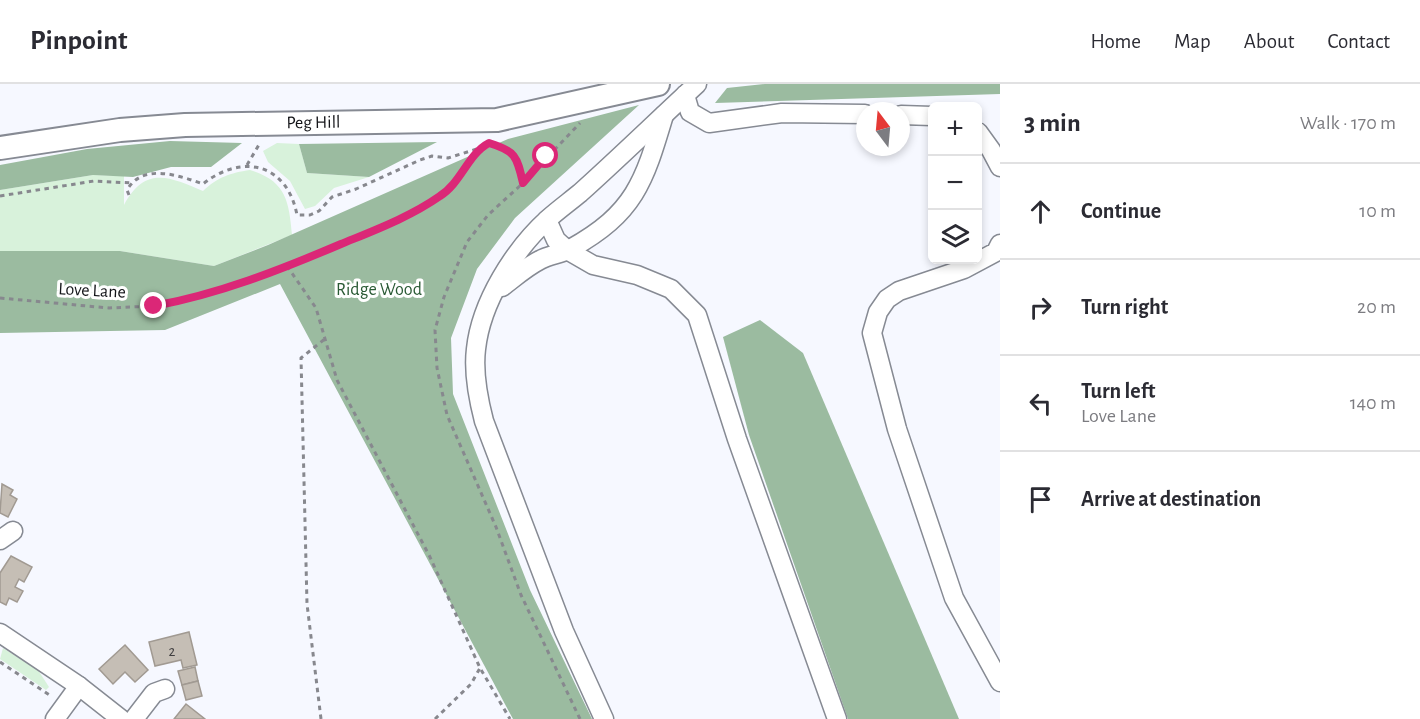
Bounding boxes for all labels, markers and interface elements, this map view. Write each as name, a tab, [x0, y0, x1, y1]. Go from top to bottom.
text: Pinpoint	[30, 27, 128, 55]
text: Home	[1090, 31, 1141, 52]
text: Map	[1174, 31, 1211, 52]
text: About	[1244, 31, 1294, 52]
text: Contact	[1327, 31, 1390, 52]
north arrow	[856, 102, 910, 156]
map controls	[928, 102, 982, 264]
button: +	[928, 102, 982, 156]
text: 3 min	[1024, 110, 1081, 136]
text: Walk · 170 m	[1300, 113, 1396, 133]
street label: Peg Hill	[286, 114, 341, 132]
route start	[532, 142, 558, 168]
button: −	[928, 156, 982, 210]
icon: ahead	[1024, 195, 1057, 228]
text: Continue	[1081, 200, 1161, 222]
text: 10 m	[1359, 201, 1396, 221]
button: layers	[928, 210, 982, 264]
street label: Love Lane	[58, 280, 126, 302]
park label: Ridge Wood	[336, 281, 422, 299]
icon: right	[1024, 291, 1057, 324]
route end	[140, 292, 166, 318]
text: Turn right	[1081, 296, 1168, 318]
text: 20 m	[1357, 297, 1396, 317]
text: Turn left	[1081, 380, 1155, 402]
icon: left	[1024, 387, 1057, 420]
text: 140 m	[1350, 393, 1396, 413]
text: Love Lane	[1081, 406, 1156, 426]
icon: arrive	[1024, 483, 1057, 516]
text: Arrive at destination	[1081, 488, 1261, 510]
house number: 2	[169, 644, 176, 659]

